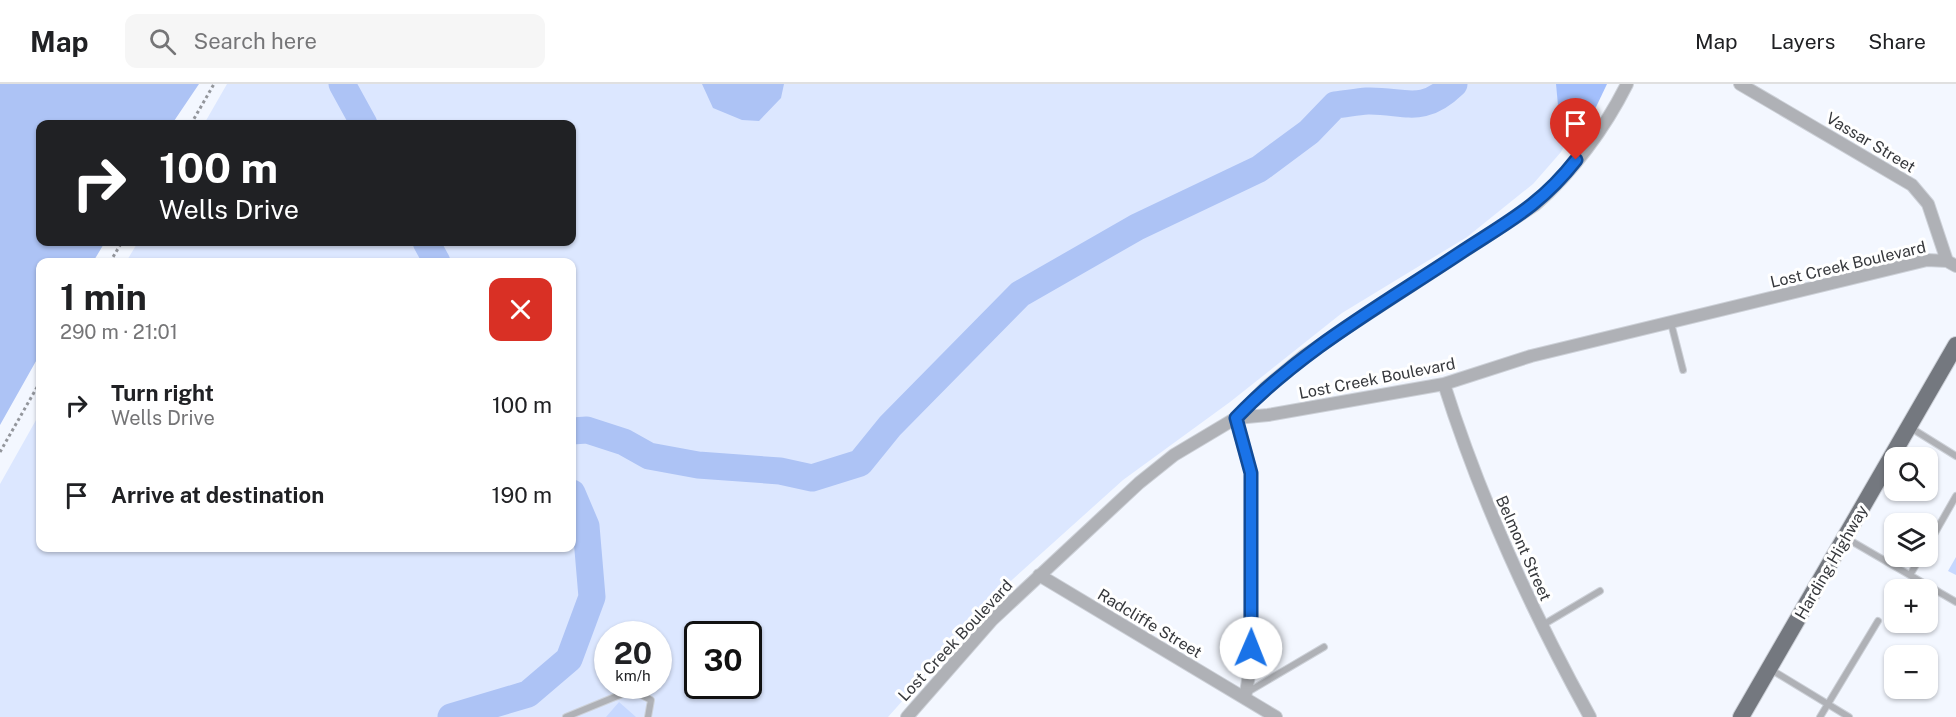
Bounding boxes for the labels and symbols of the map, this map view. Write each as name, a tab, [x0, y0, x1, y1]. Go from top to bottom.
pin	[1550, 98, 1601, 160]
street label: Vassar Street	[1823, 108, 1919, 177]
street label: Lost Creek Boulevard	[1768, 237, 1928, 292]
street label: Lost Creek Boulevard	[1297, 354, 1457, 403]
street label: Belmont Street	[1492, 493, 1555, 604]
street label: Harding Highway	[1791, 501, 1872, 623]
street label: Lost Creek Boulevard	[894, 576, 1017, 705]
street label: Radcliffe Street	[1094, 585, 1205, 662]
position arrow	[1219, 616, 1283, 680]
speed limit sign: 30	[684, 621, 762, 699]

